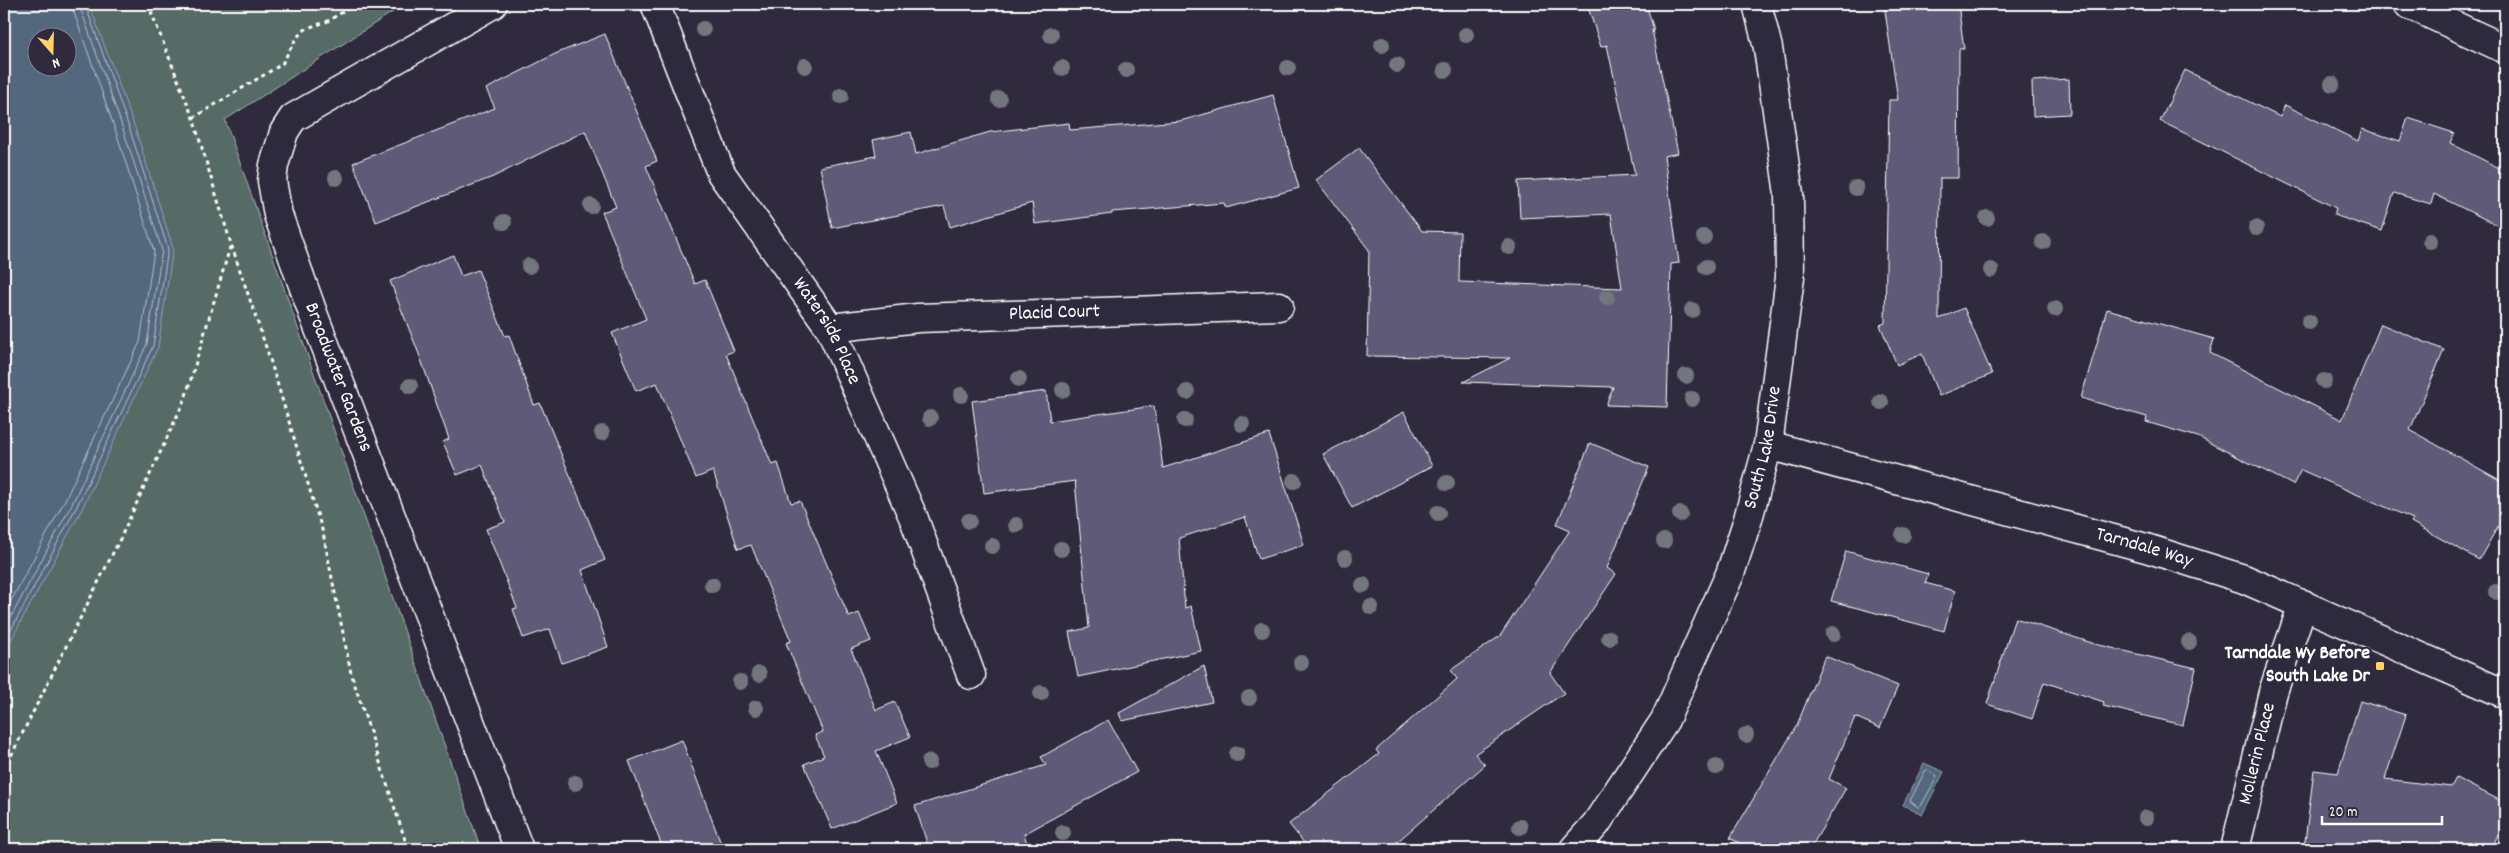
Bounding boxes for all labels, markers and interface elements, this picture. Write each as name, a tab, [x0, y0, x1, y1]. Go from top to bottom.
north arrow	[28, 28, 78, 78]
text: N	[49, 52, 62, 73]
street label: Waterside Place	[785, 272, 867, 389]
street label: Placid Court	[1008, 298, 1100, 329]
street label: Broadwater Gardens	[296, 299, 379, 456]
street label: South Lake Drive	[1737, 384, 1790, 512]
street label: Tarndale Way	[2092, 521, 2197, 576]
place label: Tarndale Wy Before South Lake Dr	[2224, 640, 2371, 691]
marker: Tarndale Wy Before South Lake Dr	[2374, 660, 2386, 672]
street label: Mollerin Place	[2232, 700, 2284, 808]
scale bar	[2322, 793, 2442, 825]
text: 20 m	[2329, 802, 2357, 824]

